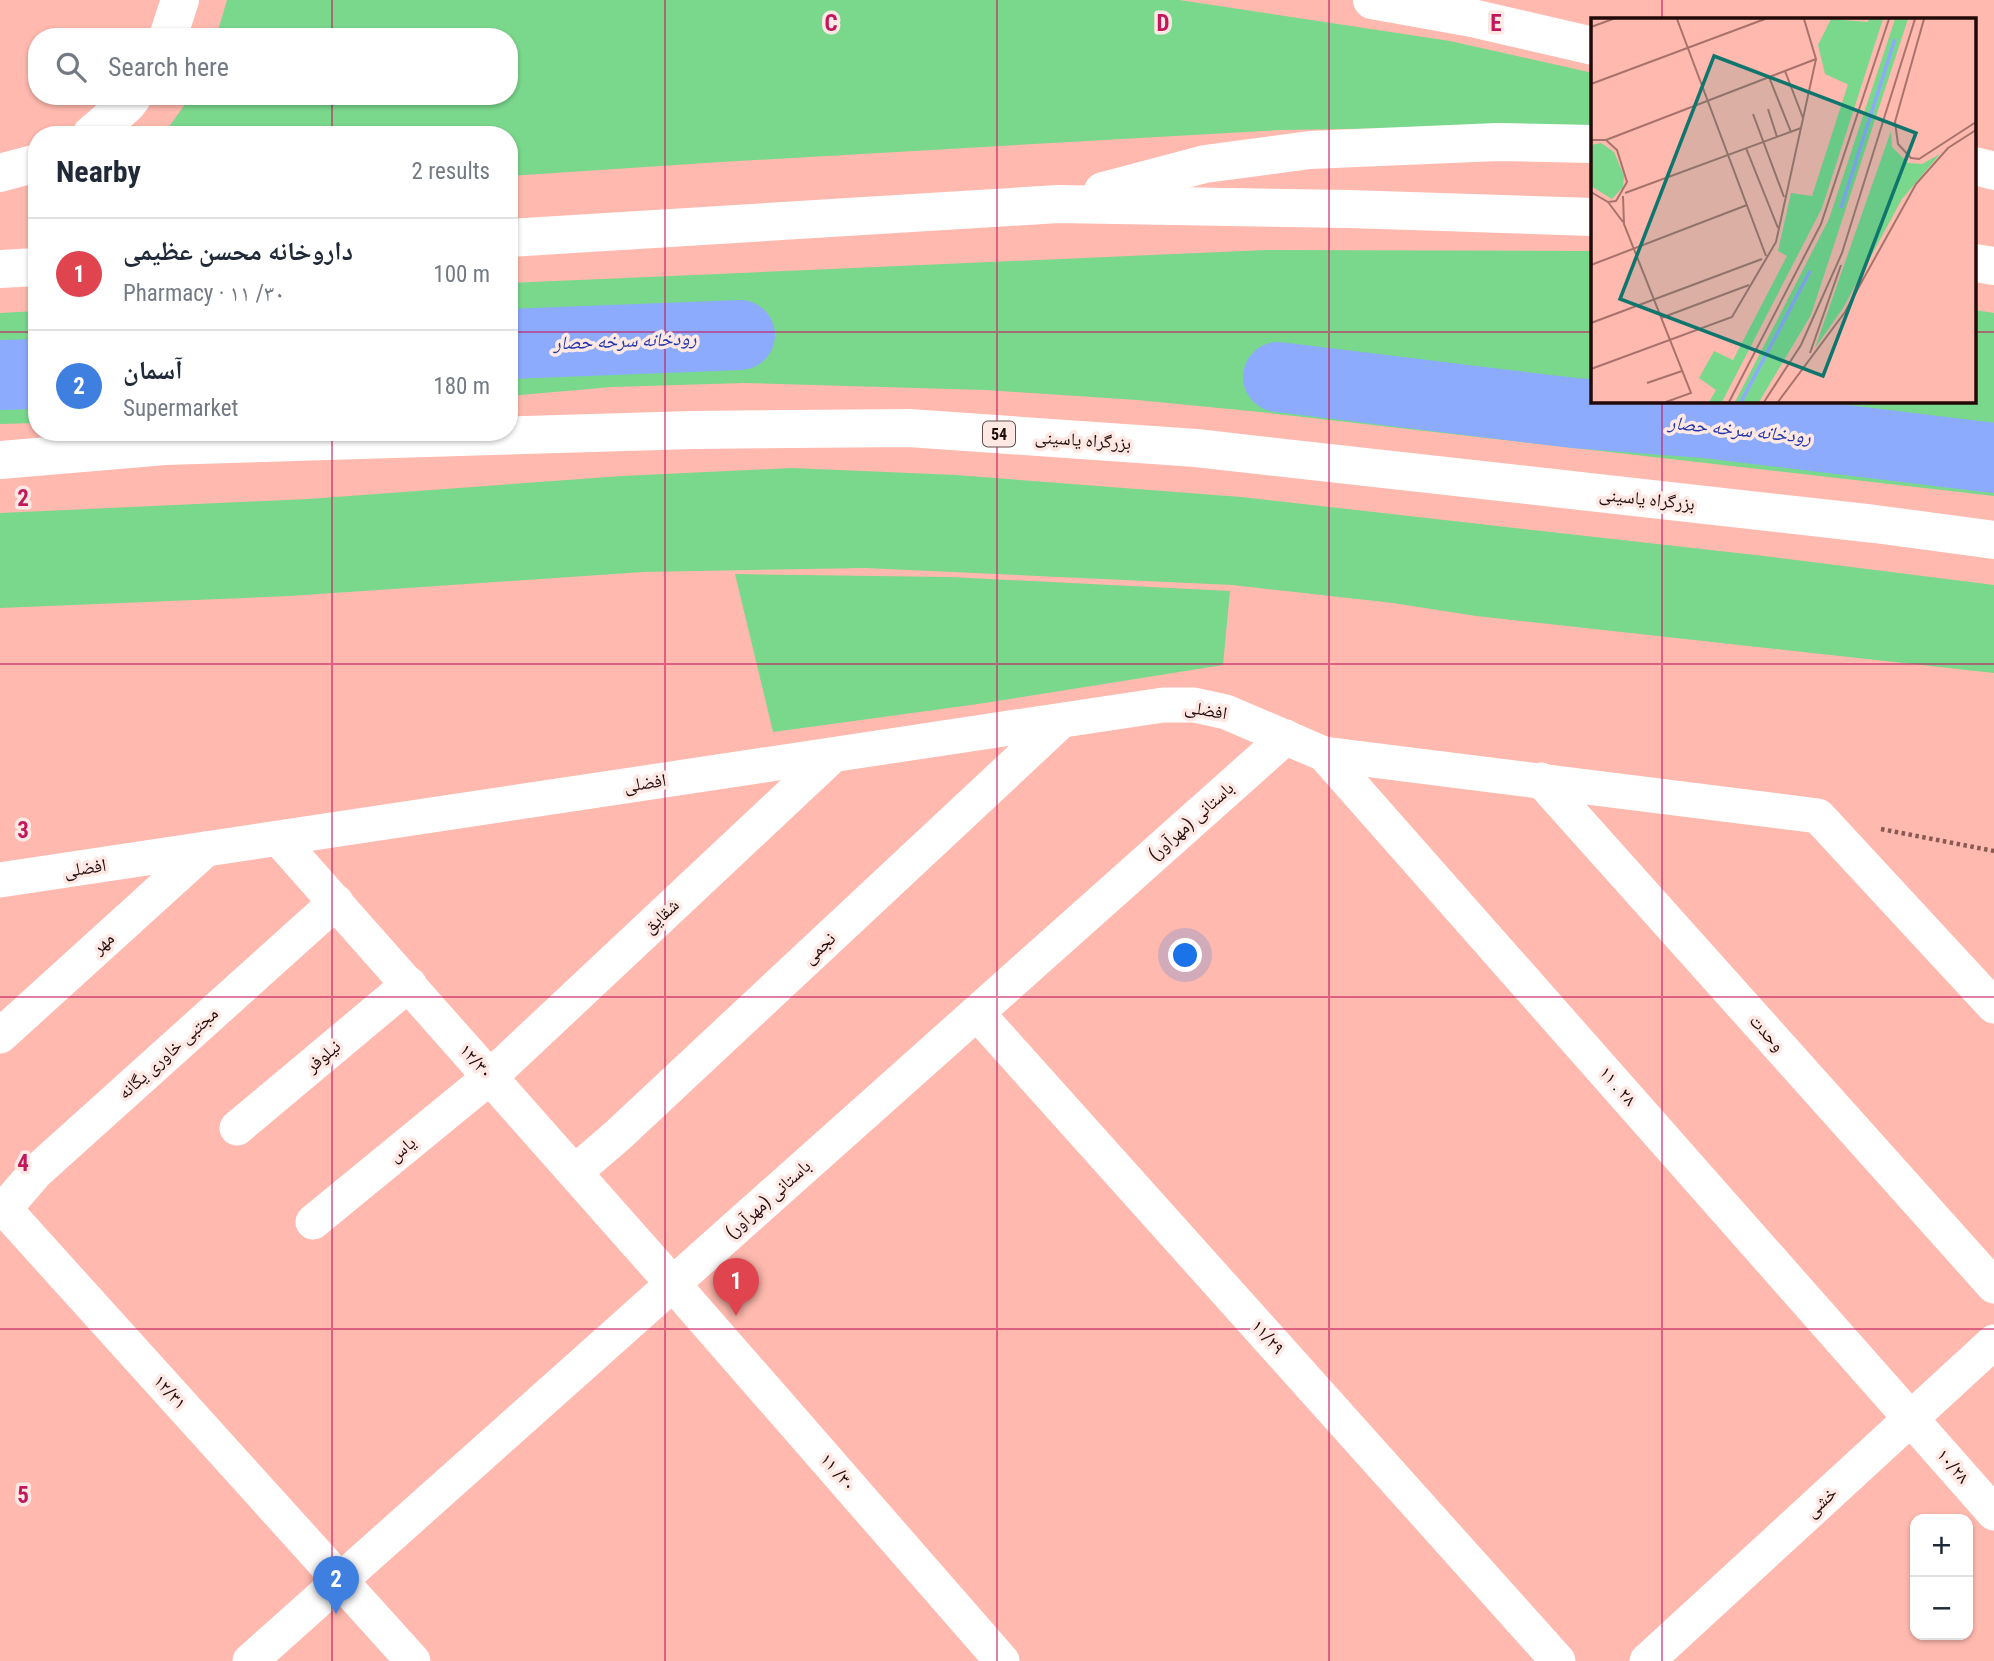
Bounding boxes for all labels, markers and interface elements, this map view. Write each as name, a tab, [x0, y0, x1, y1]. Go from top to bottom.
text: C	[824, 10, 838, 37]
text: D	[1157, 10, 1170, 37]
text: E	[1490, 10, 1502, 37]
inset map	[1591, 18, 1976, 402]
search box	[28, 28, 518, 105]
icon: search	[52, 48, 90, 86]
text: Search here	[108, 52, 229, 82]
text: Nearby	[56, 154, 141, 189]
text: 2 results	[412, 158, 490, 185]
text: داروخانه محسن عظیمی	[123, 236, 353, 266]
text: 1	[73, 261, 85, 288]
text: 100 m	[433, 261, 490, 288]
text: Pharmacy · ۱۱ /۳۰	[123, 280, 285, 307]
water label: رودخانه سرخه حصار	[551, 327, 697, 355]
text: آسمان	[123, 355, 183, 385]
text: 2	[73, 373, 85, 400]
text: 180 m	[433, 373, 490, 400]
text: Supermarket	[123, 395, 238, 422]
water label: رودخانه سرخه حصار	[1665, 410, 1812, 448]
road number: 54	[983, 422, 1015, 446]
street label: بزرگراه یاسینی	[1034, 426, 1132, 454]
street label: بزرگراه یاسینی	[1598, 483, 1696, 515]
text: 2	[17, 485, 29, 512]
street label: افضلی	[1183, 695, 1229, 725]
street label: افضلی	[622, 769, 668, 797]
street label: باستانی (مهرآور)	[1144, 777, 1238, 865]
text: 3	[17, 817, 29, 844]
street label: افضلی	[62, 854, 108, 882]
street label: شقایق	[638, 894, 684, 938]
street label: مهر	[87, 927, 118, 959]
street label: نجمی	[798, 927, 840, 969]
your location	[1168, 938, 1202, 972]
street label: مجتبی خاوری یگانه	[113, 1002, 223, 1104]
street label: وحدت	[1745, 1010, 1789, 1055]
street label: نیلوفر	[300, 1035, 345, 1077]
street label: ۱۲/۳۰	[456, 1039, 497, 1082]
street label: ۱۱ . ۲۸	[1596, 1062, 1641, 1110]
street label: یاس	[384, 1131, 420, 1167]
text: 4	[17, 1150, 29, 1177]
street label: باستانی (مهرآور)	[721, 1155, 815, 1243]
pin: 1	[713, 1258, 759, 1316]
street label: ۱۱/۲۹	[1248, 1315, 1289, 1358]
street label: ۱۲/۳۱	[150, 1370, 191, 1413]
street label: ۱۰/۲۸	[1933, 1444, 1974, 1487]
street label: ۱۱ /۳۰	[816, 1449, 860, 1495]
text: 5	[17, 1482, 29, 1509]
street label: خشی	[1800, 1482, 1842, 1522]
map controls	[1910, 1514, 1973, 1640]
button: +	[1910, 1514, 1973, 1577]
pin: 2	[313, 1556, 359, 1614]
button: −	[1910, 1577, 1973, 1640]

